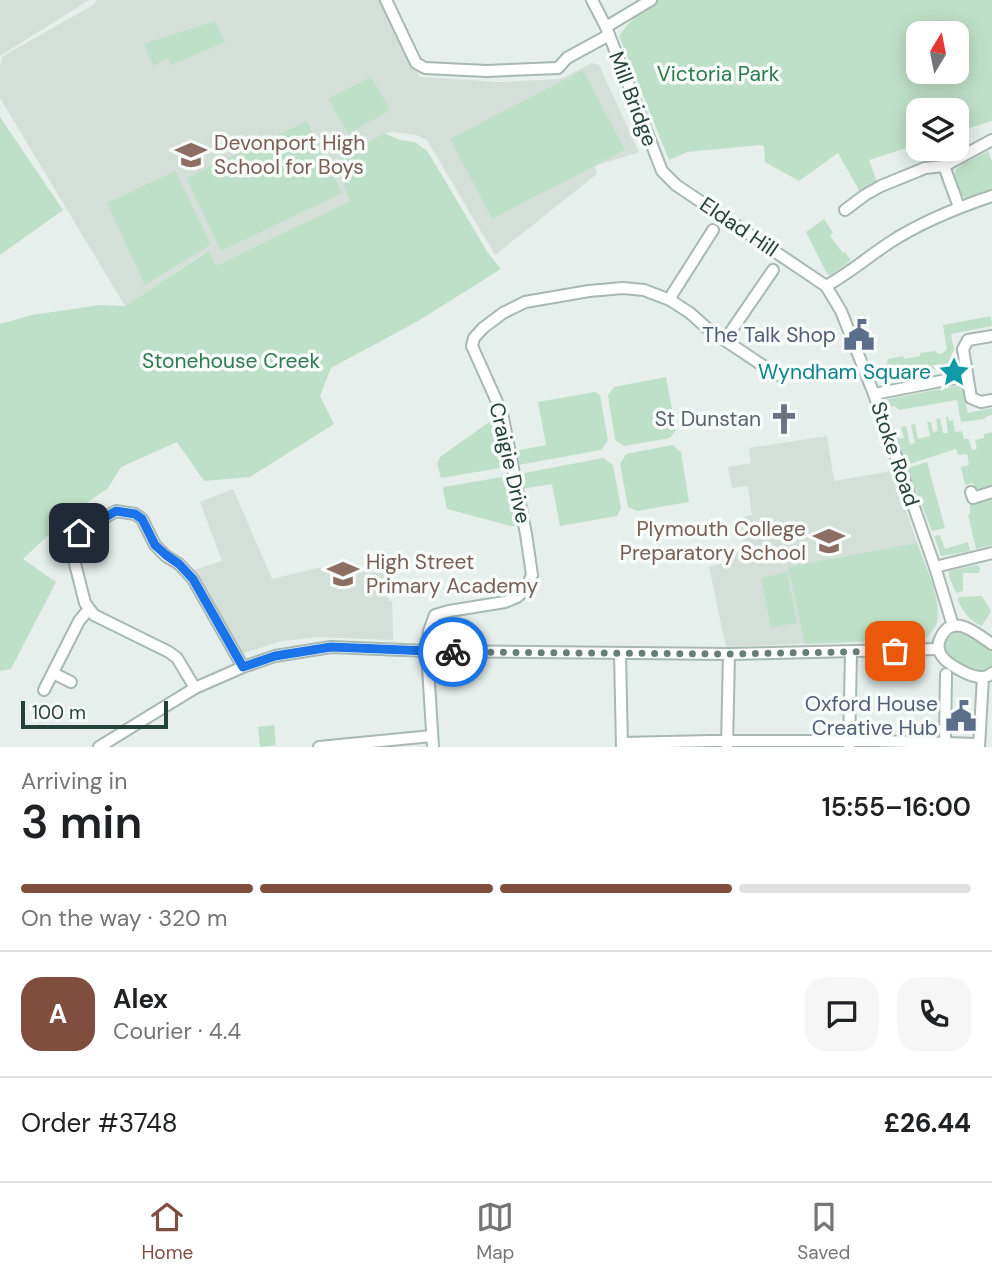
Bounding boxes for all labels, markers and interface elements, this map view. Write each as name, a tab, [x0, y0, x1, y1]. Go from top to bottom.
north arrow	[906, 21, 970, 84]
map controls	[906, 21, 969, 161]
street label: Mill Bridge	[602, 48, 664, 151]
park label: Victoria Park	[657, 60, 780, 88]
button: layers	[906, 98, 969, 161]
place label: Devonport High School for Boys	[214, 129, 365, 181]
school or university icon: Devonport High School for Boys	[174, 138, 208, 172]
street label: Eldad Hill	[694, 191, 784, 263]
public building icon: The Talk Shop	[842, 318, 876, 352]
place label: The Talk Shop	[702, 321, 836, 349]
park label: Stonehouse Creek	[142, 347, 320, 375]
place icon: Wyndham Square	[937, 355, 971, 389]
place label: Wyndham Square	[758, 358, 931, 386]
street label: Stoke Road	[864, 398, 926, 510]
street label: Craigie Drive	[482, 400, 538, 526]
church icon: St Dunstan	[767, 402, 801, 436]
place label: St Dunstan	[655, 405, 761, 433]
pin	[49, 503, 109, 563]
icon: home	[60, 514, 98, 552]
place label: Plymouth College Preparatory School	[620, 515, 806, 567]
school or university icon: Plymouth College Preparatory School	[812, 524, 846, 558]
place label: High Street Primary Academy	[366, 548, 538, 600]
school or university icon: High Street Primary Academy	[326, 557, 360, 591]
courier	[418, 617, 488, 687]
pin	[865, 621, 925, 681]
icon: bag	[876, 632, 914, 670]
icon: bike	[434, 633, 472, 671]
place label: Oxford House Creative Hub	[805, 690, 938, 742]
scale bar	[21, 698, 168, 730]
public building icon: Oxford House Creative Hub	[944, 699, 978, 733]
text: 100 m	[32, 700, 86, 725]
text: Arriving in	[21, 766, 127, 796]
text: 15:55–16:00	[822, 790, 971, 824]
text: 3 min	[21, 792, 142, 852]
text: On the way · 320 m	[21, 903, 227, 933]
button: chat	[805, 977, 879, 1051]
button: phone	[897, 977, 971, 1051]
text: Alex	[113, 982, 168, 1016]
text: A	[49, 997, 67, 1031]
text: Courier · 4.4	[113, 1016, 241, 1046]
text: Order #3748	[21, 1106, 178, 1140]
text: £26.44	[884, 1106, 971, 1140]
tab: Home	[141, 1198, 193, 1265]
tab: Map	[476, 1198, 514, 1265]
tab: Saved	[797, 1198, 851, 1265]

